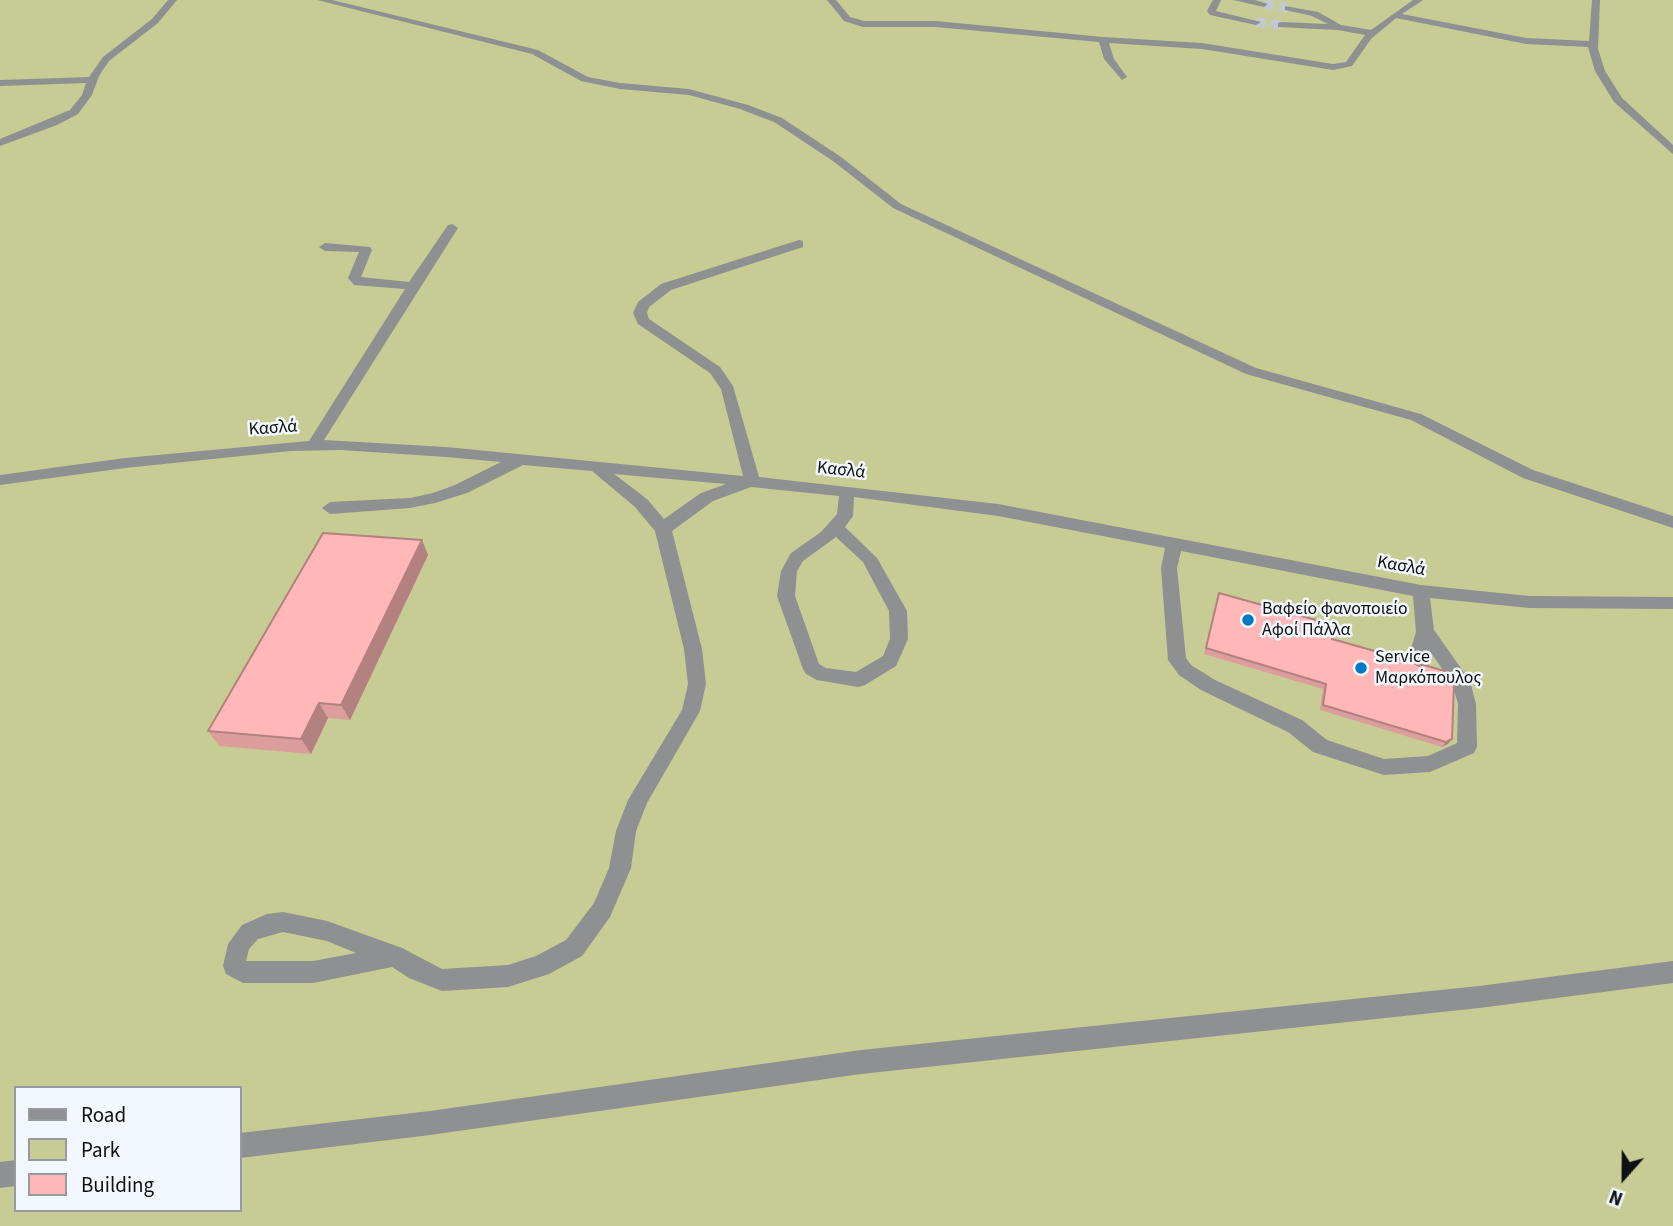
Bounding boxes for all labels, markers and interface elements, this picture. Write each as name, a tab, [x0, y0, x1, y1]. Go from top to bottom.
street label: Κασλά	[248, 417, 298, 441]
street label: Κασλά	[816, 458, 866, 484]
street label: Κασλά	[1375, 552, 1427, 582]
place label: Βαφείο φανοποιείο Αφοί Πάλλα	[1262, 599, 1408, 642]
marker: Βαφείο φανοποιείο Αφοί Πάλλα	[1240, 612, 1256, 628]
place label: Service Μαρκόπουλος	[1375, 647, 1481, 690]
marker: Service Μαρκόπουλος	[1353, 660, 1369, 676]
legend	[14, 1086, 242, 1212]
text: Road	[81, 1100, 126, 1130]
text: Park	[81, 1135, 120, 1165]
north arrow	[1589, 1142, 1659, 1212]
text: Building	[81, 1170, 154, 1200]
text: N	[1606, 1182, 1627, 1212]

